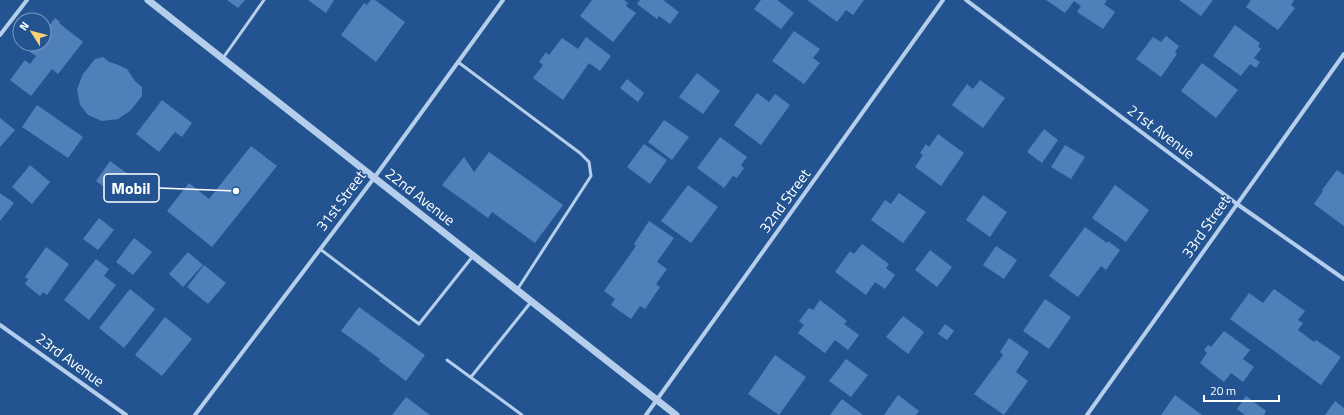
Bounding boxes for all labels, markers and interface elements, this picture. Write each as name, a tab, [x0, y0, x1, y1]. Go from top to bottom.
north arrow	[12, 12, 52, 52]
text: N	[15, 18, 33, 34]
street label: 21st Avenue	[1123, 99, 1200, 165]
street label: 22nd Avenue	[381, 162, 460, 231]
street label: 32nd Street	[753, 163, 816, 238]
street label: 31st Street	[310, 165, 372, 236]
callout: Mobil	[104, 174, 159, 202]
text: Mobil	[111, 176, 151, 200]
street label: 33rd Street	[1176, 190, 1236, 263]
street label: 23rd Avenue	[31, 327, 109, 392]
scale bar	[1204, 377, 1279, 403]
text: 20 m	[1210, 381, 1236, 400]

